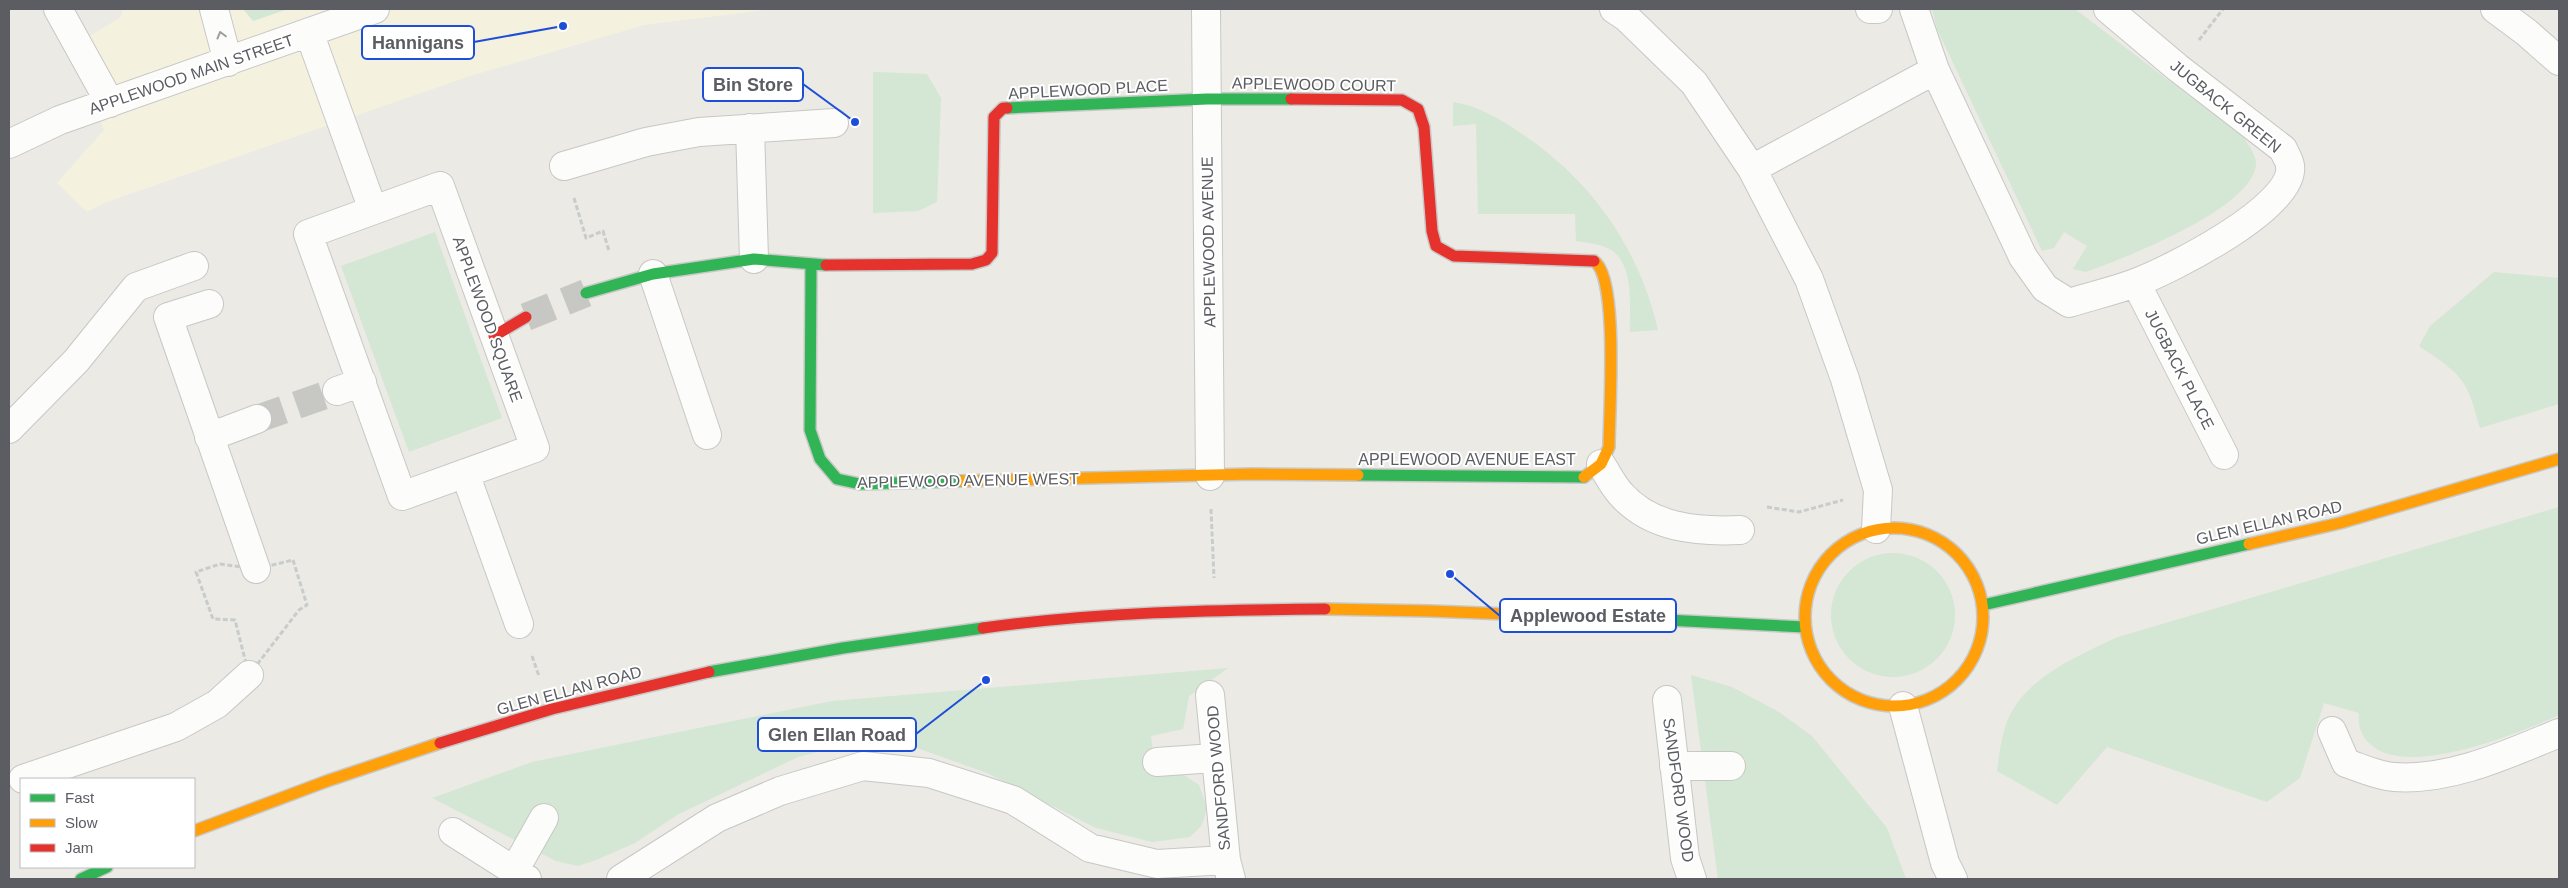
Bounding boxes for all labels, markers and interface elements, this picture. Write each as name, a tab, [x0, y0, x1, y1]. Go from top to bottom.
callout: Hannigans	[362, 26, 474, 59]
street label: APPLEWOOD MAIN STREET	[87, 31, 296, 118]
one-way arrow	[216, 31, 227, 40]
text: Hannigans	[372, 33, 464, 53]
street label: JUGBACK GREEN	[2167, 57, 2284, 156]
callout: Bin Store	[703, 68, 803, 101]
text: Bin Store	[713, 75, 793, 95]
street label: APPLEWOOD COURT	[1232, 75, 1396, 94]
street label: APPLEWOOD PLACE	[1008, 77, 1168, 102]
street label: APPLEWOOD AVENUE	[1199, 156, 1218, 328]
street label: APPLEWOOD SQUARE	[450, 234, 525, 404]
street label: JUGBACK PLACE	[2142, 306, 2217, 432]
street label: APPLEWOOD AVENUE EAST	[1358, 451, 1576, 468]
street label: APPLEWOOD AVENUE WEST	[857, 470, 1079, 491]
street label: GLEN ELLAN ROAD	[2194, 497, 2344, 548]
callout: Applewood Estate	[1500, 599, 1676, 632]
text: Applewood Estate	[1510, 606, 1666, 626]
street label: GLEN ELLAN ROAD	[495, 663, 643, 718]
street label: SANDFORD WOOD	[1204, 705, 1233, 851]
street label: SANDFORD WOOD	[1660, 717, 1697, 863]
callout: Glen Ellan Road	[758, 718, 916, 751]
text: Glen Ellan Road	[768, 725, 906, 745]
legend	[20, 778, 195, 868]
text: Fast	[65, 789, 95, 806]
text: Slow	[65, 814, 98, 831]
text: Jam	[65, 839, 93, 856]

